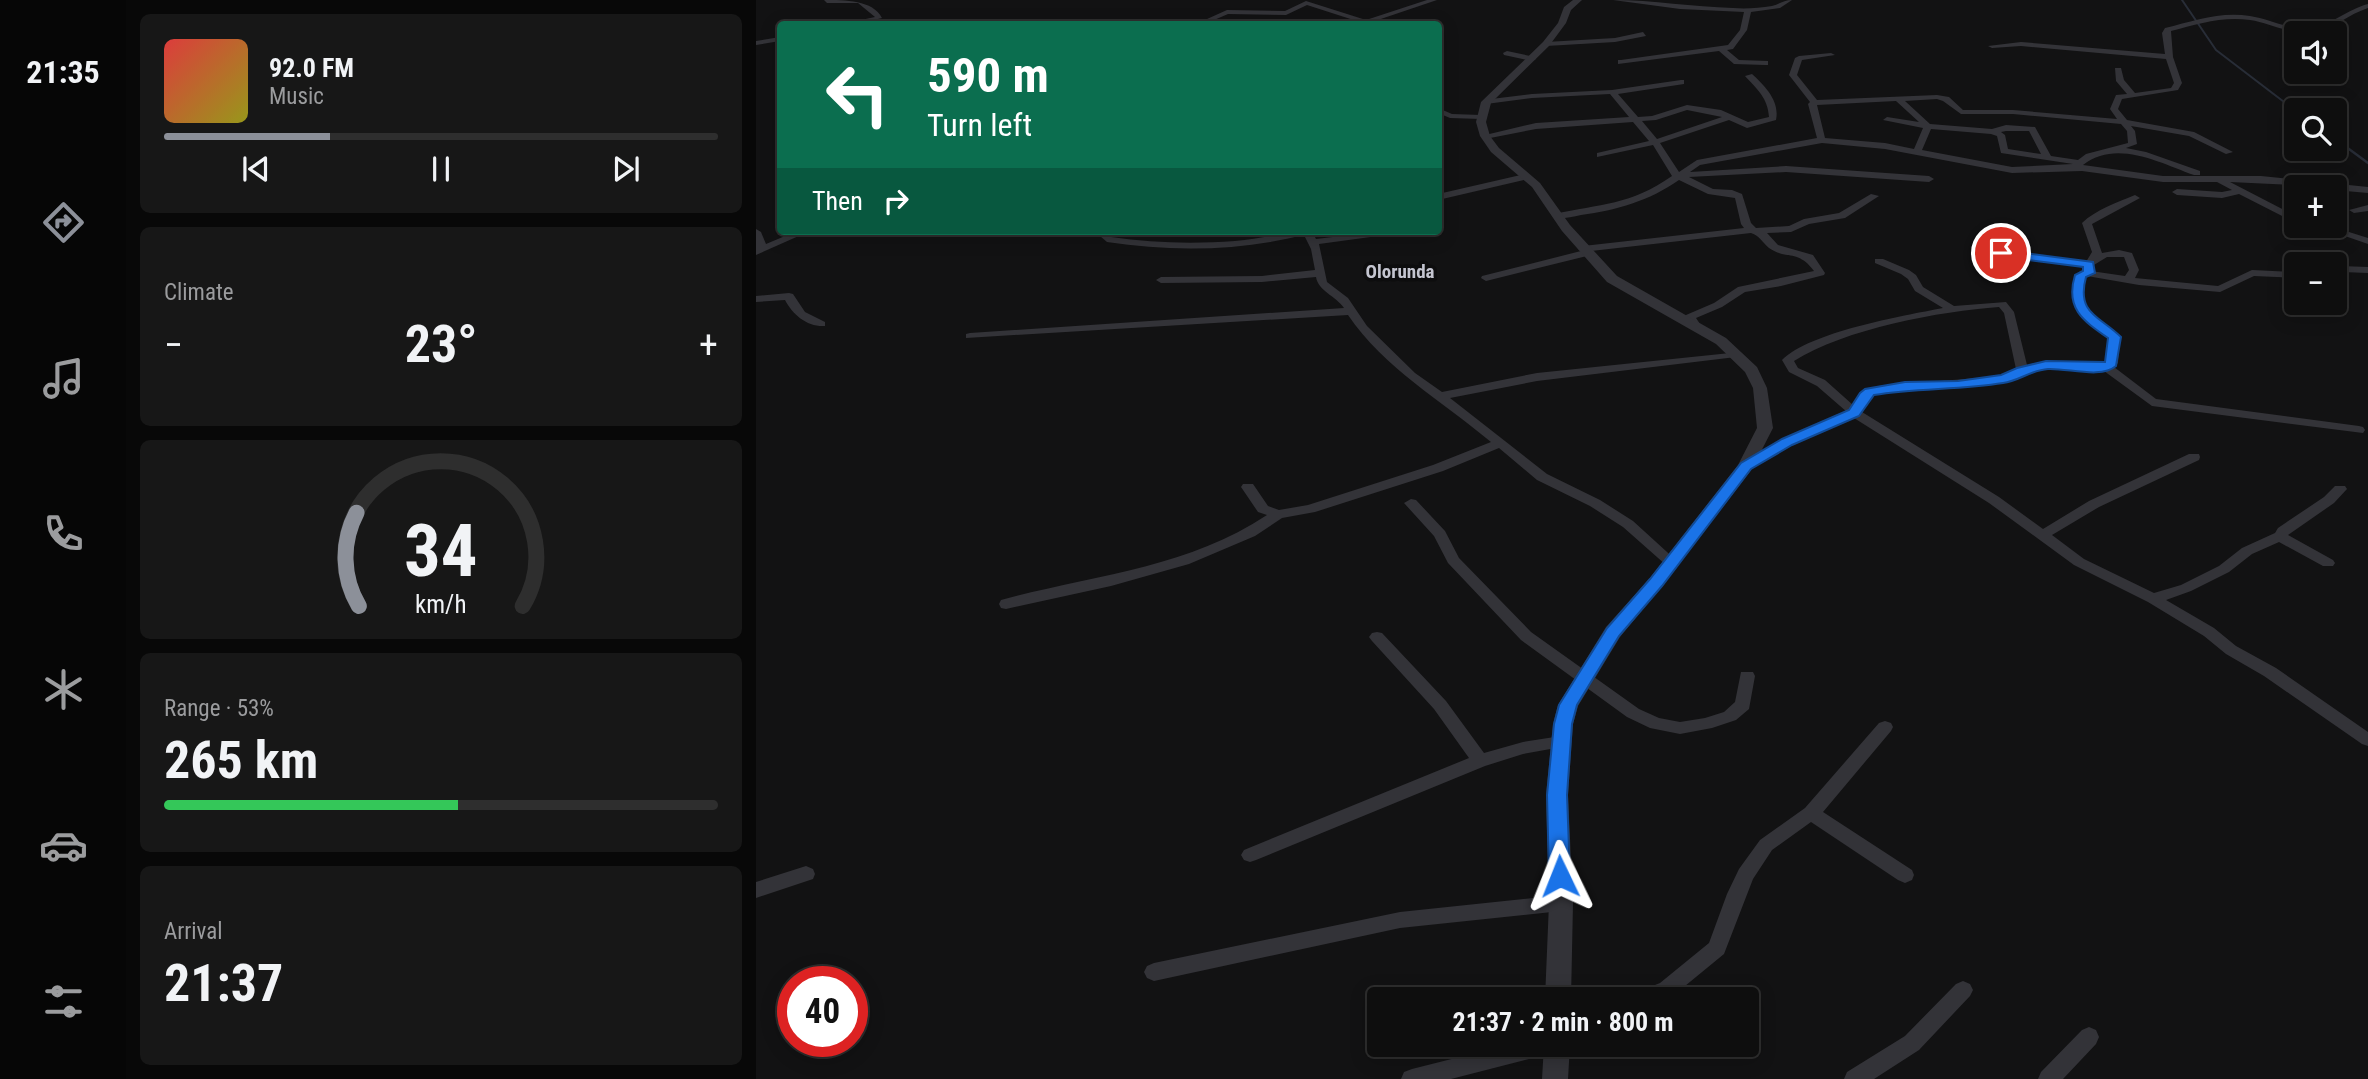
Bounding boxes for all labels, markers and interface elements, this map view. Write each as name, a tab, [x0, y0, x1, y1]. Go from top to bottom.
map controls	[2284, 21, 2347, 315]
button: sound	[2284, 21, 2347, 84]
text: 590 m	[927, 47, 1049, 104]
icon: left	[812, 49, 903, 140]
text: 21:35	[26, 53, 100, 91]
text: 92.0 FM	[269, 53, 354, 83]
text: Music	[269, 83, 324, 110]
button: search	[2284, 98, 2347, 161]
text: Turn left	[927, 106, 1032, 144]
icon: previous	[237, 150, 275, 188]
icon: pause	[422, 150, 460, 188]
icon: next	[607, 150, 645, 188]
button: +	[2284, 175, 2347, 238]
icon: right	[877, 182, 915, 220]
text: Then	[812, 186, 863, 216]
icon: directions	[39, 198, 88, 247]
pin	[1971, 223, 2031, 283]
icon: arrive	[1982, 234, 2020, 272]
button: −	[2284, 252, 2347, 315]
district label: Olorunda	[1365, 260, 1435, 283]
text: Climate	[164, 279, 234, 306]
text: 23°	[405, 314, 477, 375]
text: −	[164, 323, 183, 367]
text: +	[699, 323, 718, 367]
icon: music	[39, 354, 88, 403]
text: 34	[404, 508, 478, 594]
icon: phone	[39, 509, 88, 558]
text: km/h	[415, 589, 467, 618]
icon: climate	[39, 665, 88, 714]
text: Range · 53%	[164, 695, 274, 722]
text: 265 km	[164, 730, 318, 791]
icon: car	[39, 821, 88, 870]
position arrow	[1523, 839, 1597, 913]
text: Arrival	[164, 918, 223, 945]
text: 21:37	[164, 953, 283, 1014]
speed limit sign: 40	[777, 966, 868, 1057]
icon: filters	[39, 977, 88, 1026]
text: 21:37 · 2 min · 800 m	[1453, 1007, 1673, 1037]

